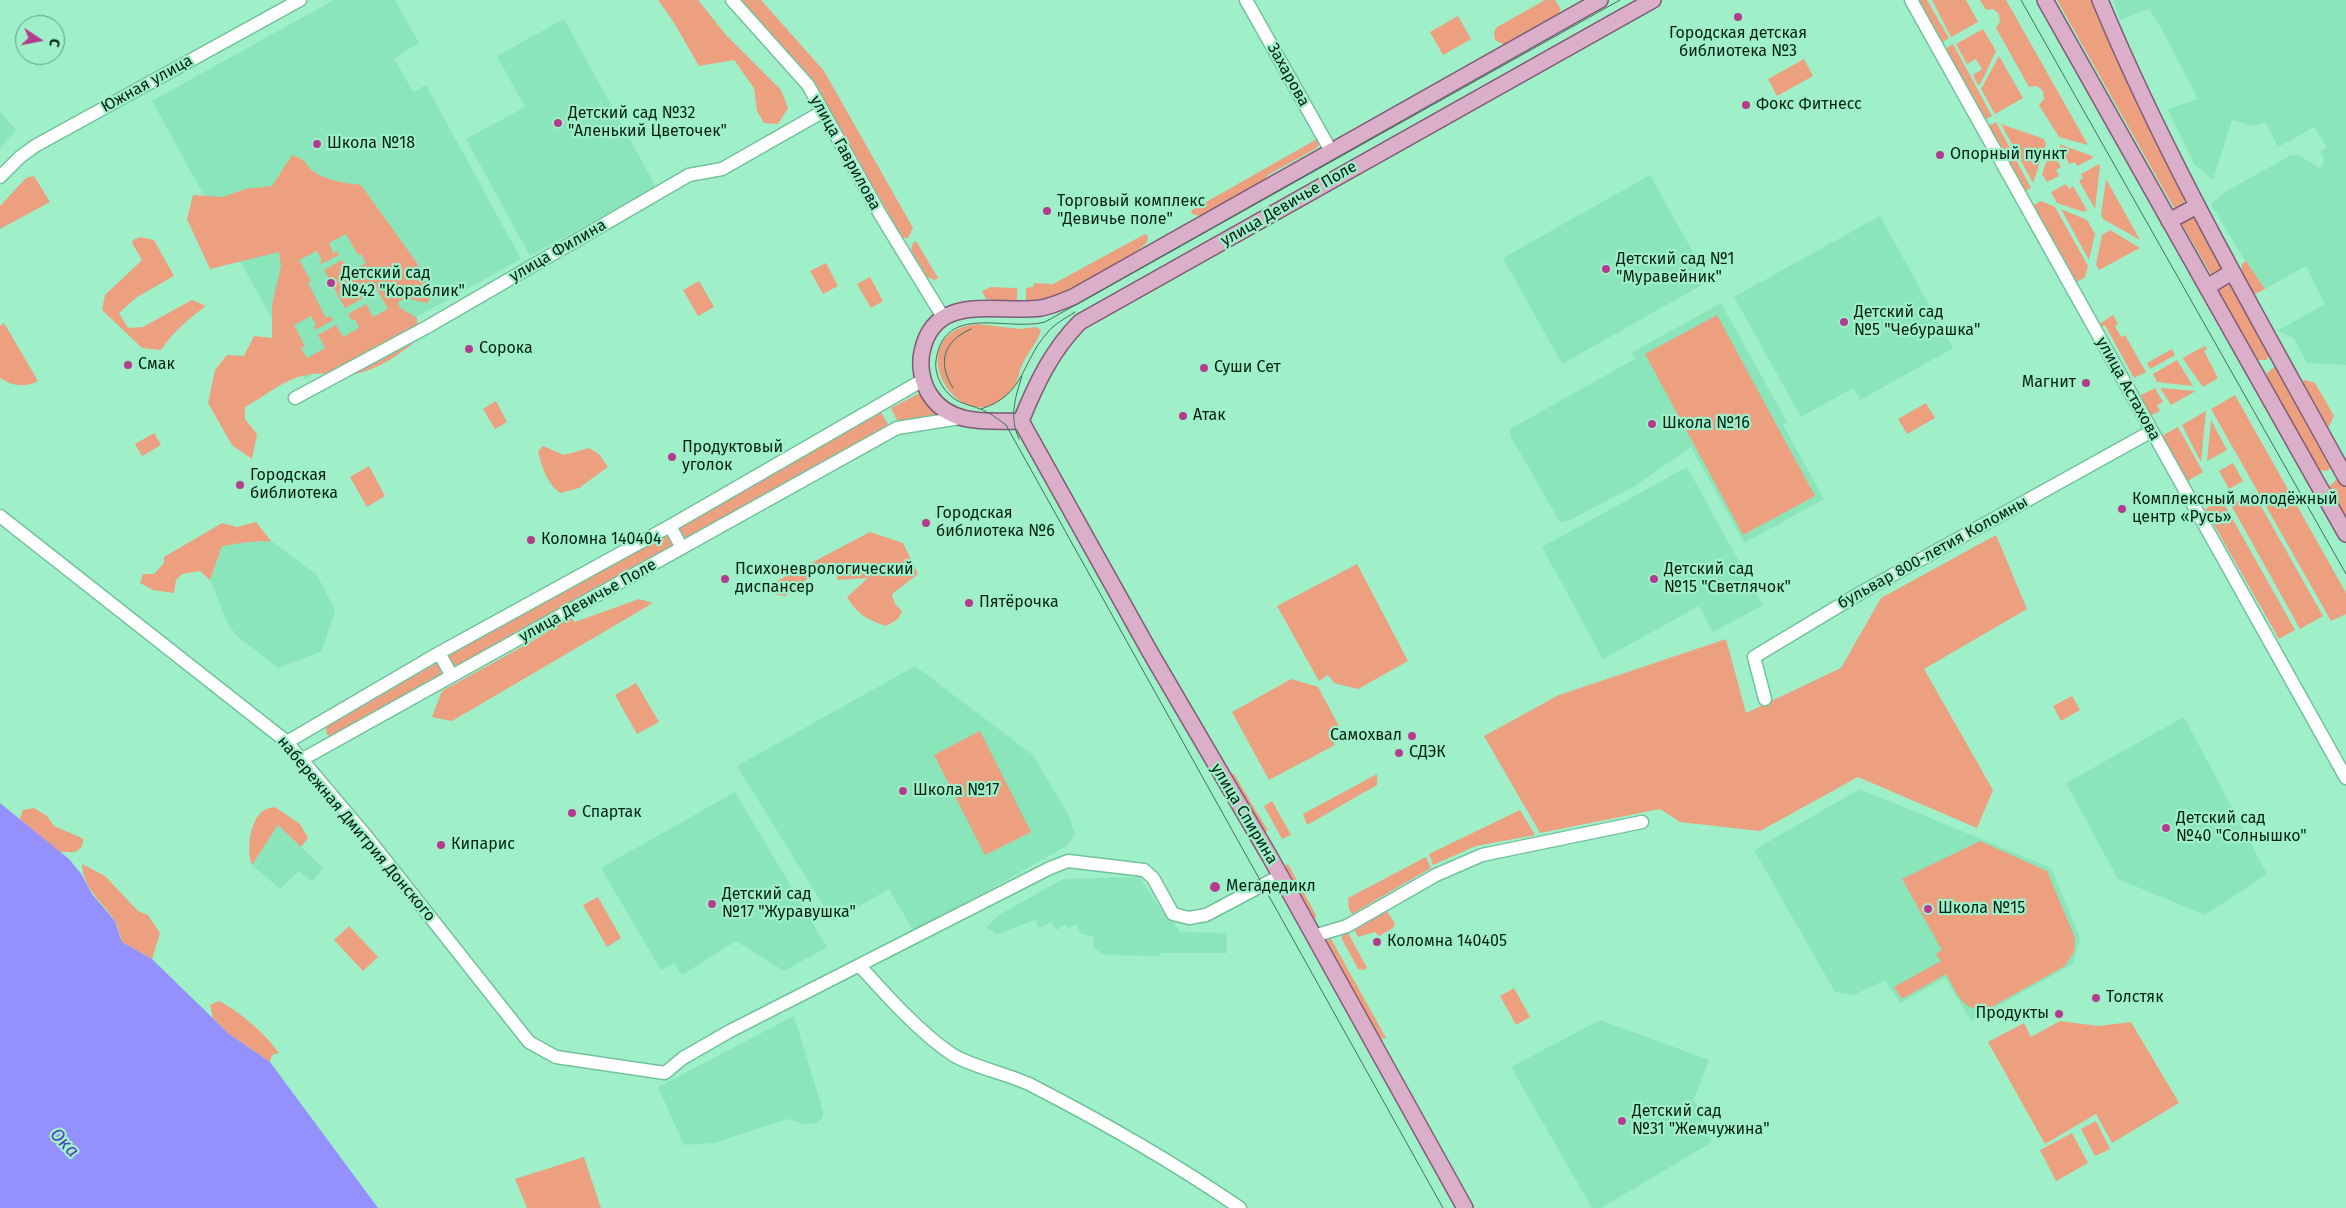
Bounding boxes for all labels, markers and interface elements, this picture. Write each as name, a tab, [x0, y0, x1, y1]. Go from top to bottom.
marker: Городская детская библиотека №3	[1732, 11, 1744, 23]
north arrow	[15, 15, 65, 65]
place label: Городская детская библиотека №3	[1669, 24, 1807, 62]
text: С	[45, 37, 63, 48]
street label: Захарова	[1263, 40, 1313, 110]
street label: Южная улица	[98, 51, 196, 117]
street label: улица Гаврилова	[806, 92, 884, 214]
place label: Фокс Фитнесс	[1756, 95, 1862, 115]
marker: Фокс Фитнесс	[1740, 99, 1752, 111]
place label: Детский сад №32 "Аленький Цветочек"	[568, 104, 727, 142]
marker: Детский сад №32 "Аленький Цветочек"	[552, 117, 564, 129]
place label: Школа №18	[327, 134, 415, 154]
marker: Школа №18	[311, 138, 323, 150]
place label: Опорный пункт	[1950, 145, 2067, 165]
marker: Опорный пункт	[1934, 149, 1946, 161]
street label: улица Девичье Поле	[1218, 157, 1360, 251]
place label: Торговый комплекс "Девичье поле"	[1057, 192, 1205, 230]
marker: Торговый комплекс "Девичье поле"	[1041, 205, 1053, 217]
street label: улица Филина	[506, 216, 610, 286]
place label: Детский сад №1 "Муравейник"	[1616, 250, 1735, 288]
marker: Детский сад №1 "Муравейник"	[1600, 263, 1612, 275]
place label: Детский сад №42 "Кораблик"	[341, 264, 465, 302]
marker: Детский сад №42 "Кораблик"	[325, 277, 337, 289]
place label: Детский сад №5 "Чебурашка"	[1854, 303, 1980, 341]
marker: Детский сад №5 "Чебурашка"	[1838, 316, 1850, 328]
street label: улица Астахова	[2092, 334, 2164, 444]
place label: Сорока	[479, 339, 533, 359]
marker: Сорока	[463, 343, 475, 355]
place label: Смак	[138, 355, 175, 375]
place label: Суши Сет	[1214, 358, 1281, 378]
marker: Смак	[122, 359, 134, 371]
marker: Суши Сет	[1198, 362, 1210, 374]
place label: Магнит	[2022, 373, 2076, 393]
marker: Магнит	[2080, 377, 2092, 389]
place label: Атак	[1193, 406, 1226, 426]
marker: Атак	[1177, 410, 1189, 422]
place label: Школа №16	[1662, 414, 1750, 434]
marker: Школа №16	[1646, 418, 1658, 430]
place label: Продуктовый уголок	[682, 438, 783, 476]
marker: Продуктовый уголок	[666, 451, 678, 463]
place label: Городская библиотека	[250, 466, 338, 504]
marker: Городская библиотека	[234, 479, 246, 491]
place label: Комплексный молодёжный центр «Русь»	[2132, 490, 2338, 528]
street label: бульвар 800-летия Коломны	[1834, 493, 2032, 613]
marker: Комплексный молодёжный центр «Русь»	[2116, 503, 2128, 515]
place label: Городская библиотека №6	[936, 504, 1055, 542]
marker: Городская библиотека №6	[920, 517, 932, 529]
place label: Коломна 140404	[541, 530, 661, 550]
marker: Коломна 140404	[525, 534, 537, 546]
street label: улица Девичье Поле	[516, 555, 660, 647]
place label: Психоневрологический диспансер	[735, 560, 914, 598]
place label: Детский сад №15 "Светлячок"	[1664, 560, 1791, 598]
marker: Психоневрологический диспансер	[719, 573, 731, 585]
marker: Детский сад №15 "Светлячок"	[1648, 573, 1660, 585]
place label: Пятёрочка	[979, 593, 1059, 613]
marker: Пятёрочка	[963, 597, 975, 609]
place label: Самохвал	[1330, 726, 1402, 746]
marker: Самохвал	[1406, 730, 1418, 742]
street label: набережная Дмитрия Донского	[273, 732, 439, 926]
place label: СДЭК	[1409, 743, 1446, 763]
marker: СДЭК	[1393, 747, 1405, 759]
street label: улица Спирина	[1206, 760, 1282, 868]
place label: Школа №17	[913, 781, 999, 801]
marker: Школа №17	[897, 785, 909, 797]
place label: Спартак	[582, 803, 642, 823]
marker: Спартак	[566, 807, 578, 819]
place label: Детский сад №40 "Солнышко"	[2176, 809, 2307, 847]
marker: Детский сад №40 "Солнышко"	[2160, 822, 2172, 834]
place label: Кипарис	[451, 835, 515, 855]
marker: Кипарис	[435, 839, 447, 851]
place label: Мегадедикл	[1226, 877, 1316, 897]
marker: Мегадедикл	[1208, 880, 1222, 894]
place label: Детский сад №17 "Журавушка"	[722, 885, 856, 923]
marker: Детский сад №17 "Журавушка"	[706, 898, 718, 910]
place label: Школа №15	[1938, 899, 2025, 919]
marker: Школа №15	[1922, 903, 1934, 915]
place label: Коломна 140405	[1387, 932, 1507, 952]
marker: Коломна 140405	[1371, 936, 1383, 948]
place label: Толстяк	[2106, 988, 2163, 1008]
marker: Толстяк	[2090, 992, 2102, 1004]
place label: Продукты	[1975, 1004, 2049, 1024]
marker: Продукты	[2053, 1008, 2065, 1020]
place label: Детский сад №31 "Жемчужина"	[1632, 1102, 1770, 1140]
marker: Детский сад №31 "Жемчужина"	[1616, 1115, 1628, 1127]
water label: Ока	[45, 1124, 83, 1162]

